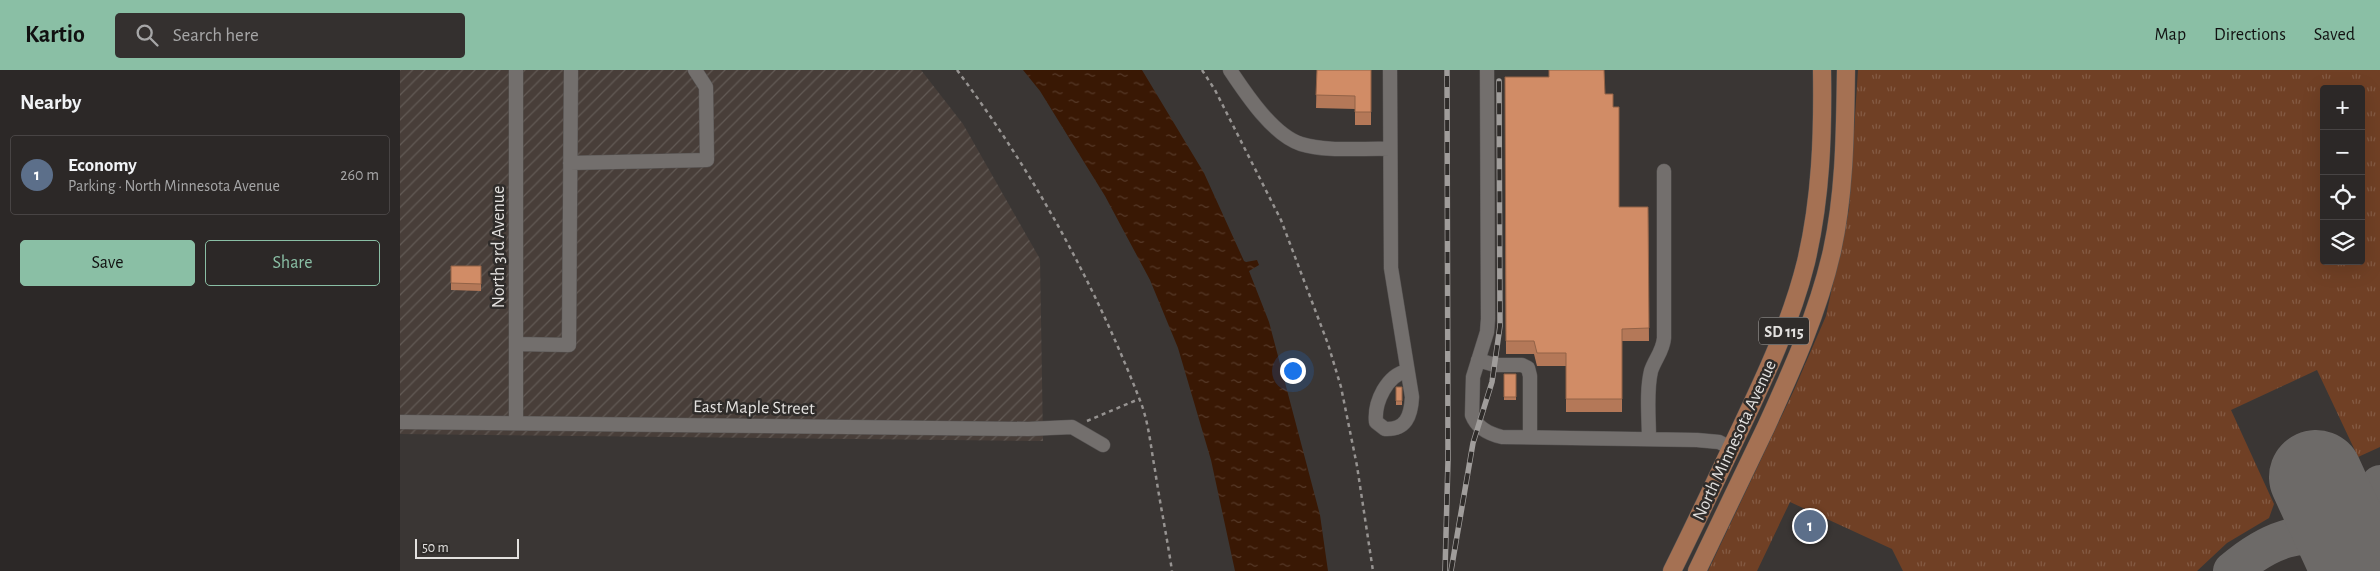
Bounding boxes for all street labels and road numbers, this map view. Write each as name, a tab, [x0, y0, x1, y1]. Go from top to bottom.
street label: North 3rd Avenue	[490, 186, 508, 308]
road number: SD 115	[1759, 318, 1809, 344]
street label: North Minnesota Avenue	[1690, 357, 1780, 523]
street label: East Maple Street	[693, 398, 815, 418]

